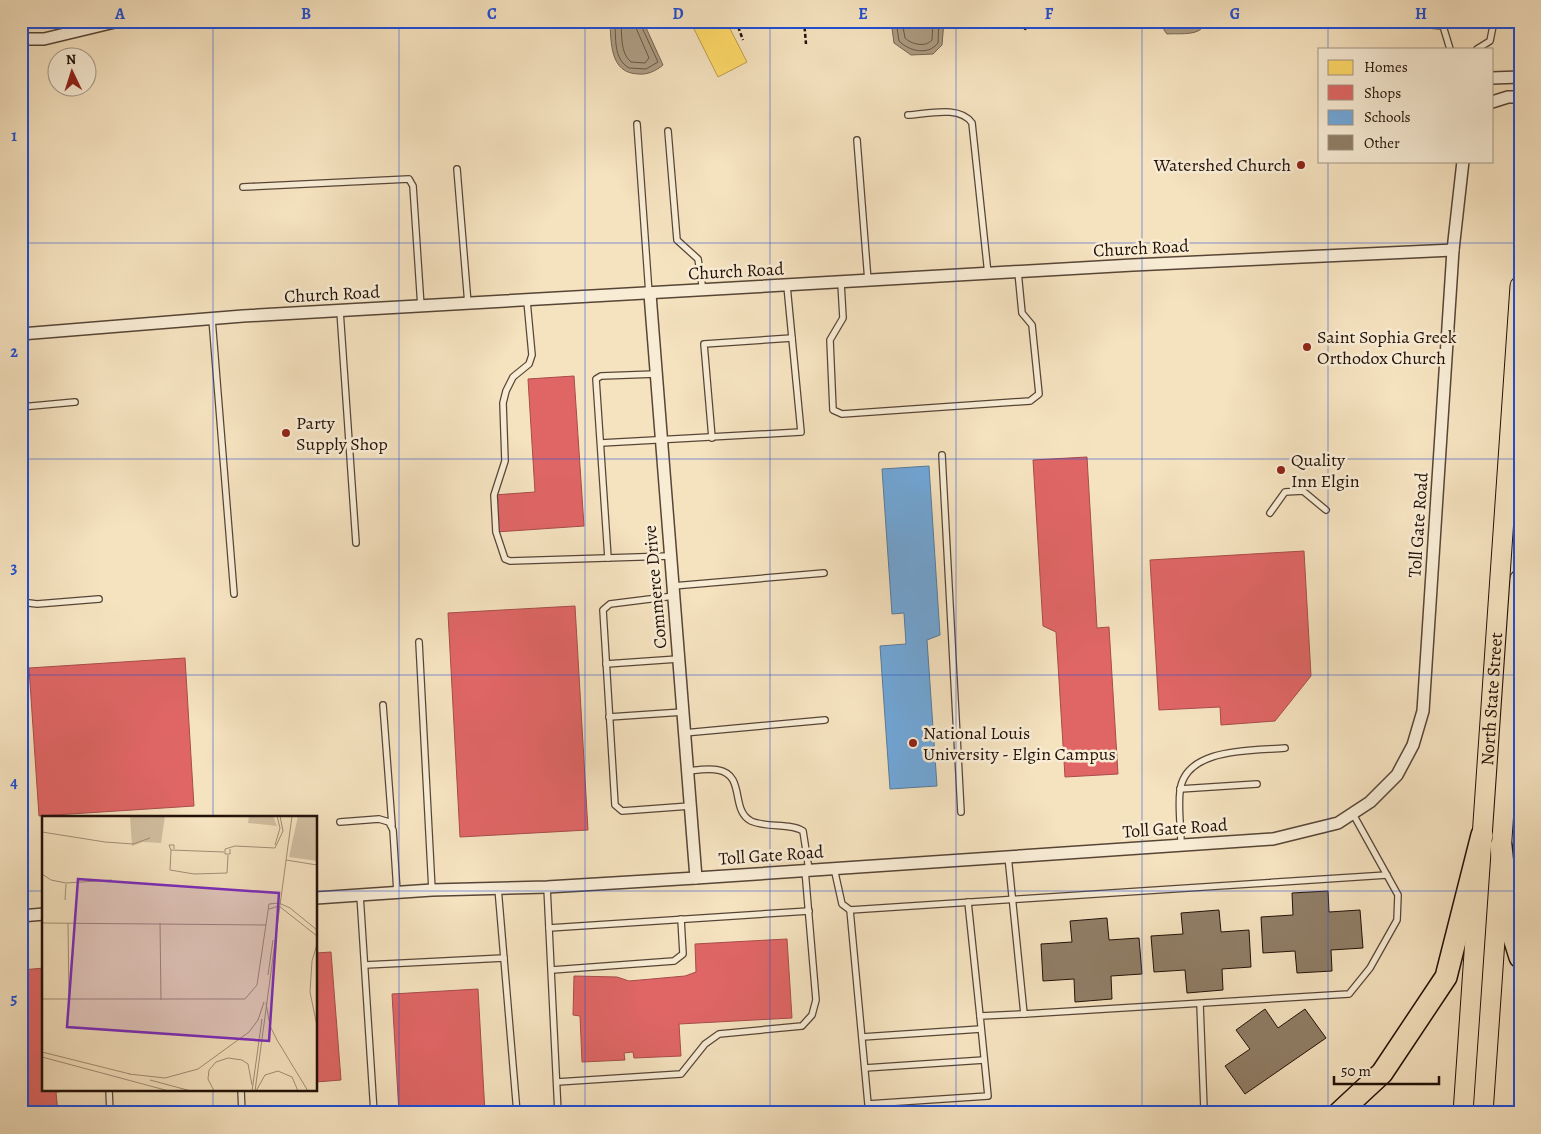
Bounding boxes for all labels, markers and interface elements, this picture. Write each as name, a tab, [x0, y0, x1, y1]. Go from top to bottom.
text: A	[114, 3, 126, 25]
text: B	[301, 3, 311, 25]
text: C	[487, 3, 497, 25]
text: D	[672, 3, 684, 25]
text: E	[858, 3, 868, 25]
text: F	[1045, 3, 1054, 25]
text: G	[1230, 3, 1240, 25]
text: H	[1415, 3, 1427, 25]
north arrow	[48, 48, 98, 98]
legend	[1318, 48, 1494, 162]
text: N	[65, 50, 77, 69]
text: Homes	[1364, 57, 1408, 77]
text: Shops	[1364, 83, 1401, 103]
text: Schools	[1364, 107, 1411, 127]
text: 1	[11, 125, 17, 147]
text: Other	[1364, 133, 1400, 153]
place label: Watershed Church	[1153, 153, 1291, 177]
marker: Watershed Church	[1295, 159, 1307, 171]
street label: Church Road	[1093, 233, 1190, 262]
street label: Church Road	[688, 256, 785, 285]
street label: Church Road	[284, 279, 381, 308]
place label: Saint Sophia Greek Orthodox Church	[1317, 325, 1457, 370]
text: 2	[10, 341, 18, 363]
marker: Saint Sophia Greek Orthodox Church	[1301, 341, 1313, 353]
place label: Party Supply Shop	[296, 411, 388, 456]
marker: Party Supply Shop	[280, 427, 292, 439]
place label: Quality Inn Elgin	[1291, 448, 1360, 493]
marker: Quality Inn Elgin	[1275, 464, 1287, 476]
street label: Toll Gate Road	[1402, 471, 1434, 578]
street label: Commerce Drive	[638, 524, 672, 650]
text: 3	[11, 557, 18, 579]
street label: North State Street	[1475, 632, 1508, 766]
place label: National Louis University - Elgin Campus	[923, 721, 1116, 766]
marker: National Louis University - Elgin Campus	[907, 737, 919, 749]
text: 4	[10, 772, 18, 794]
street label: Toll Gate Road	[1122, 812, 1229, 844]
inset map	[42, 816, 318, 1092]
street label: Toll Gate Road	[718, 839, 825, 871]
text: 5	[11, 988, 18, 1010]
scale bar	[1334, 1054, 1438, 1086]
text: 50 m	[1341, 1061, 1371, 1081]

